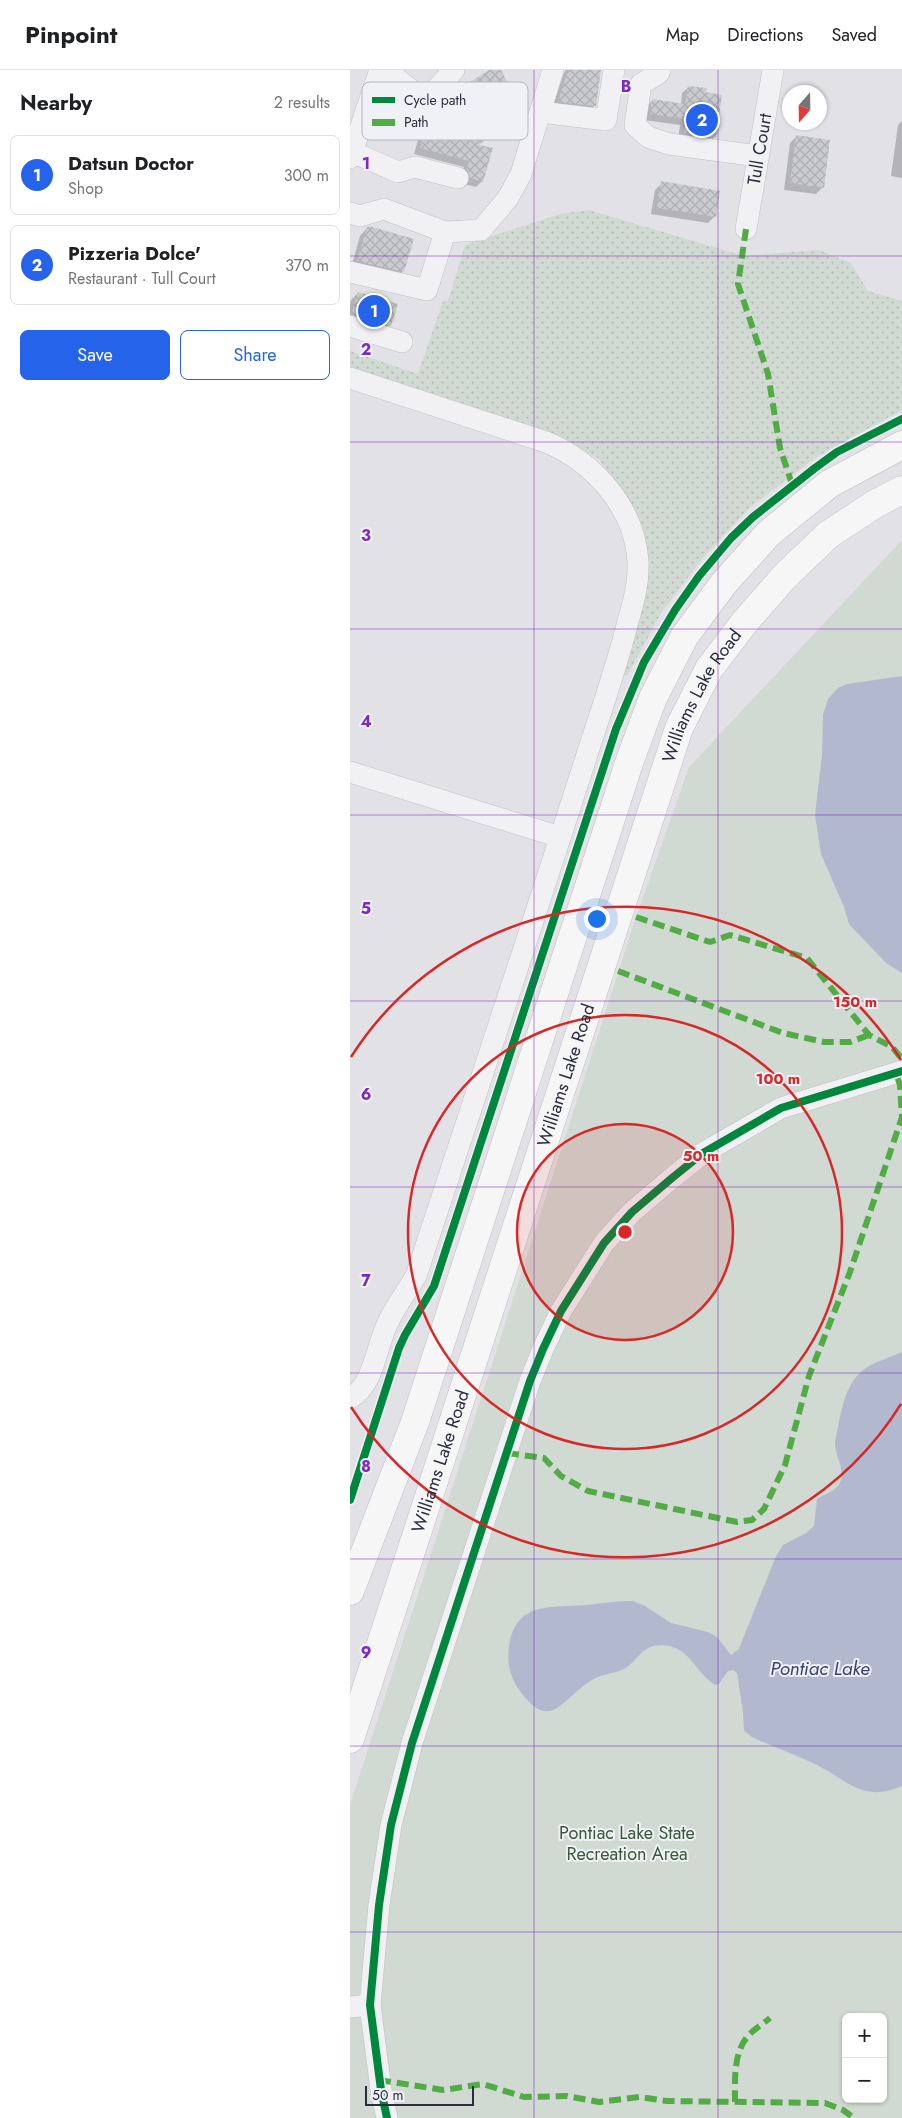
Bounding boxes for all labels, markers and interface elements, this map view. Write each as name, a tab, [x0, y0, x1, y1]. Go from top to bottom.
text: Pinpoint	[25, 17, 117, 52]
text: Map	[666, 22, 699, 48]
text: Directions	[727, 22, 803, 48]
text: Saved	[831, 22, 877, 48]
text: B	[621, 75, 631, 98]
legend	[362, 82, 528, 140]
north arrow	[782, 85, 827, 130]
text: Nearby	[20, 88, 92, 118]
text: Cycle path	[404, 90, 466, 110]
text: 2 results	[274, 91, 330, 114]
pin: 2	[686, 101, 718, 139]
street label: Tull Court	[741, 111, 779, 187]
text: Path	[404, 112, 429, 132]
text: Datsun Doctor	[68, 150, 194, 177]
text: 1	[362, 152, 370, 175]
text: 1	[33, 164, 41, 187]
text: 300 m	[284, 164, 329, 187]
text: Shop	[68, 177, 103, 200]
text: Pizzeria Dolce'	[68, 240, 201, 267]
text: 2	[32, 254, 42, 277]
text: 370 m	[285, 254, 329, 277]
text: Restaurant · Tull Court	[68, 267, 216, 290]
pin: 1	[358, 292, 390, 330]
button: Save	[20, 330, 170, 380]
button: Share	[180, 330, 330, 380]
text: 2	[361, 338, 371, 361]
text: 3	[361, 524, 371, 547]
street label: Williams Lake Road	[656, 624, 748, 766]
text: 4	[360, 710, 372, 733]
text: 5	[361, 897, 371, 920]
your location	[584, 906, 610, 932]
text: 150 m	[833, 991, 877, 1013]
street label: Williams Lake Road	[531, 1000, 601, 1150]
text: 100 m	[756, 1068, 800, 1090]
text: 6	[361, 1083, 371, 1106]
text: 50 m	[683, 1145, 719, 1167]
centre of rings	[616, 1223, 634, 1241]
text: 7	[361, 1269, 371, 1292]
street label: Williams Lake Road	[405, 1387, 476, 1536]
text: 8	[361, 1455, 371, 1478]
text: 9	[361, 1641, 371, 1664]
water label: Pontiac Lake	[770, 1655, 870, 1682]
park label: Pontiac Lake State Recreation Area	[559, 1820, 695, 1867]
map controls	[842, 2013, 887, 2103]
button: +	[842, 2013, 887, 2058]
button: −	[842, 2058, 887, 2103]
scale bar	[365, 2083, 474, 2106]
text: 50 m	[372, 2085, 403, 2105]

